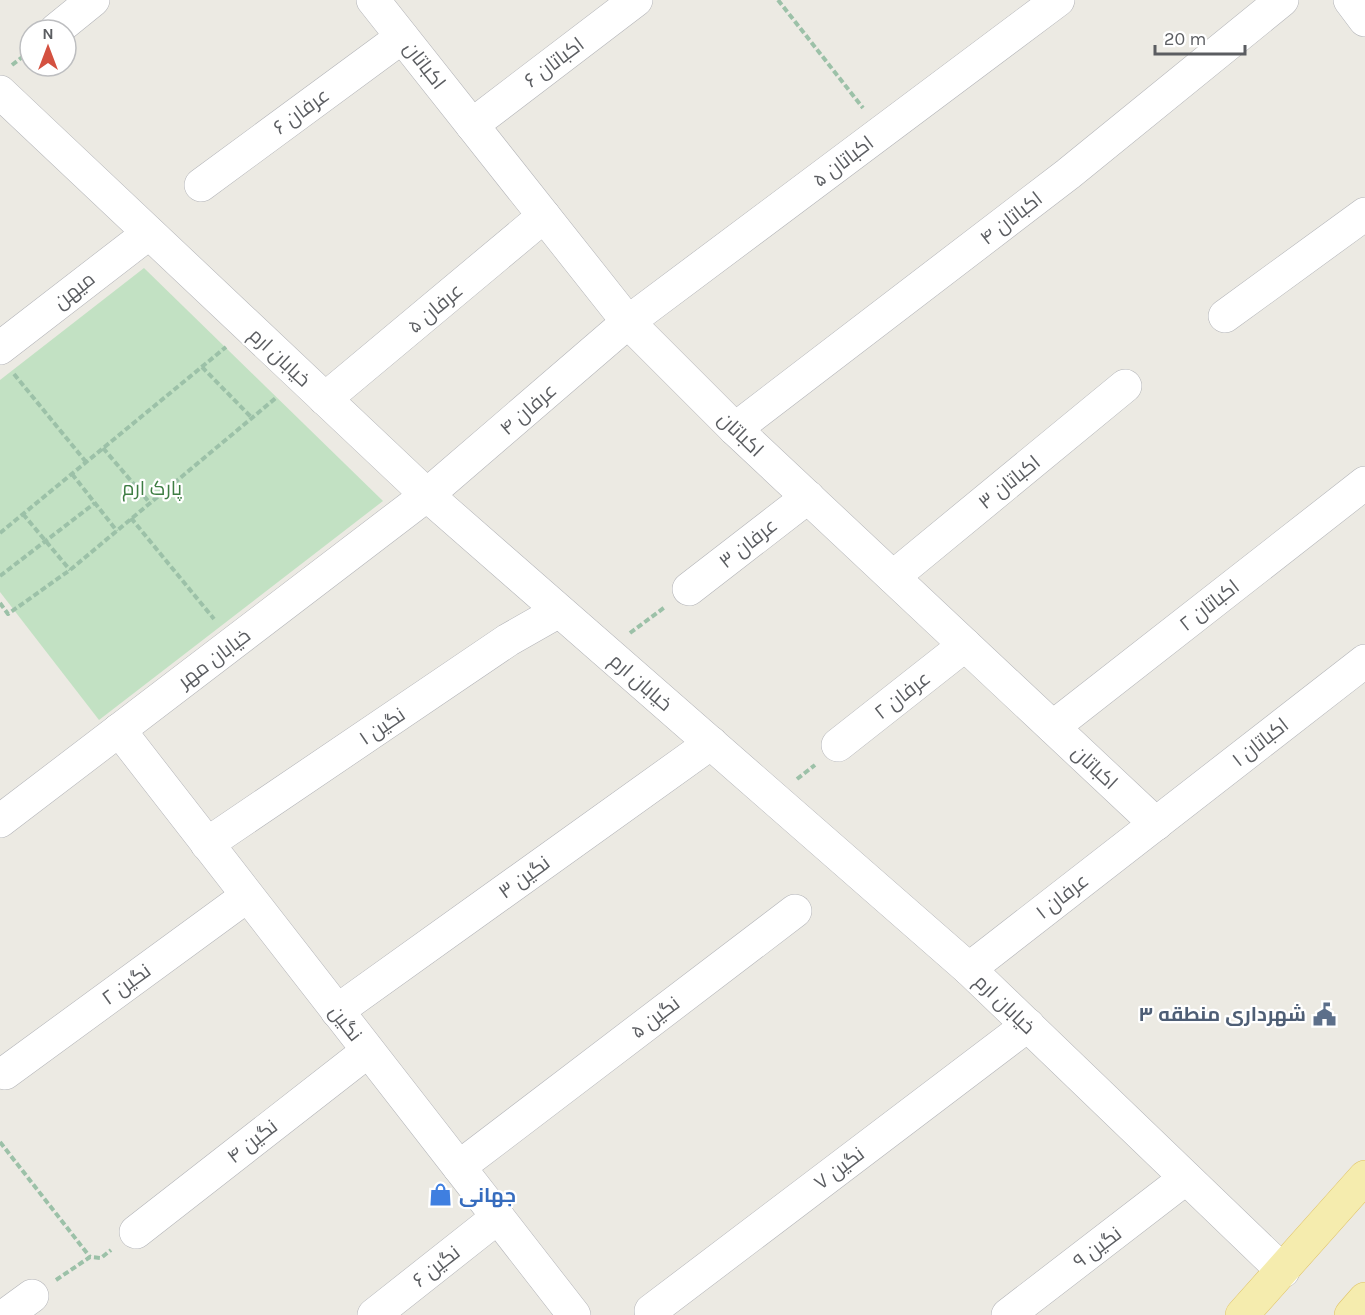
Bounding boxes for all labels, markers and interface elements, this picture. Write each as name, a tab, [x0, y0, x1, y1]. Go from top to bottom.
north arrow	[18, 18, 78, 78]
scale bar	[1155, 18, 1245, 56]
text: N	[42, 24, 54, 43]
text: 20 m	[1164, 28, 1206, 50]
street label: اکباتان ۶	[520, 33, 589, 93]
street label: اکباتان	[398, 37, 450, 94]
street label: عرفان ۶	[269, 83, 334, 140]
street label: اکباتان ۵	[808, 131, 879, 192]
street label: اکباتان ۴	[976, 187, 1047, 250]
street label: میهن	[49, 267, 100, 314]
street label: عرفان ۵	[403, 279, 468, 339]
street label: خیابان ارم	[243, 323, 315, 393]
street label: عرفان ۴	[495, 379, 562, 441]
street label: اکباتان	[712, 407, 768, 462]
street label: اکباتان ۳	[974, 451, 1045, 515]
park label: پارک ارم	[122, 477, 183, 502]
street label: عرفان ۳	[715, 514, 783, 574]
street label: اکباتان ۲	[1175, 575, 1244, 637]
street label: خیابان مهر	[173, 624, 255, 694]
street label: خیابان ارم	[603, 649, 677, 717]
street label: عرفان ۲	[870, 666, 935, 725]
street label: نگین ۱	[355, 703, 410, 751]
street label: اکباتان ۱	[1228, 713, 1294, 772]
street label: اکباتان	[1066, 740, 1122, 795]
street label: نگین ۳	[494, 851, 555, 904]
street label: عرفان ۱	[1032, 869, 1094, 925]
street label: نگین ۲	[97, 959, 156, 1011]
street label: خیابان ارم	[968, 970, 1040, 1040]
street label: نگین ۵	[626, 992, 685, 1044]
street label: نگین	[324, 1001, 367, 1047]
public building icon: شهرداری منطقه ۳	[1311, 1001, 1337, 1027]
place label: شهرداری منطقه ۳	[1138, 1003, 1306, 1027]
street label: نگین ۴	[223, 1115, 283, 1169]
street label: نگین ۷	[810, 1142, 869, 1195]
shop icon: جهانی	[428, 1182, 454, 1208]
place label: جهانی	[459, 1184, 516, 1208]
street label: نگین ۹	[1069, 1222, 1127, 1274]
street label: نگین ۶	[408, 1241, 465, 1293]

